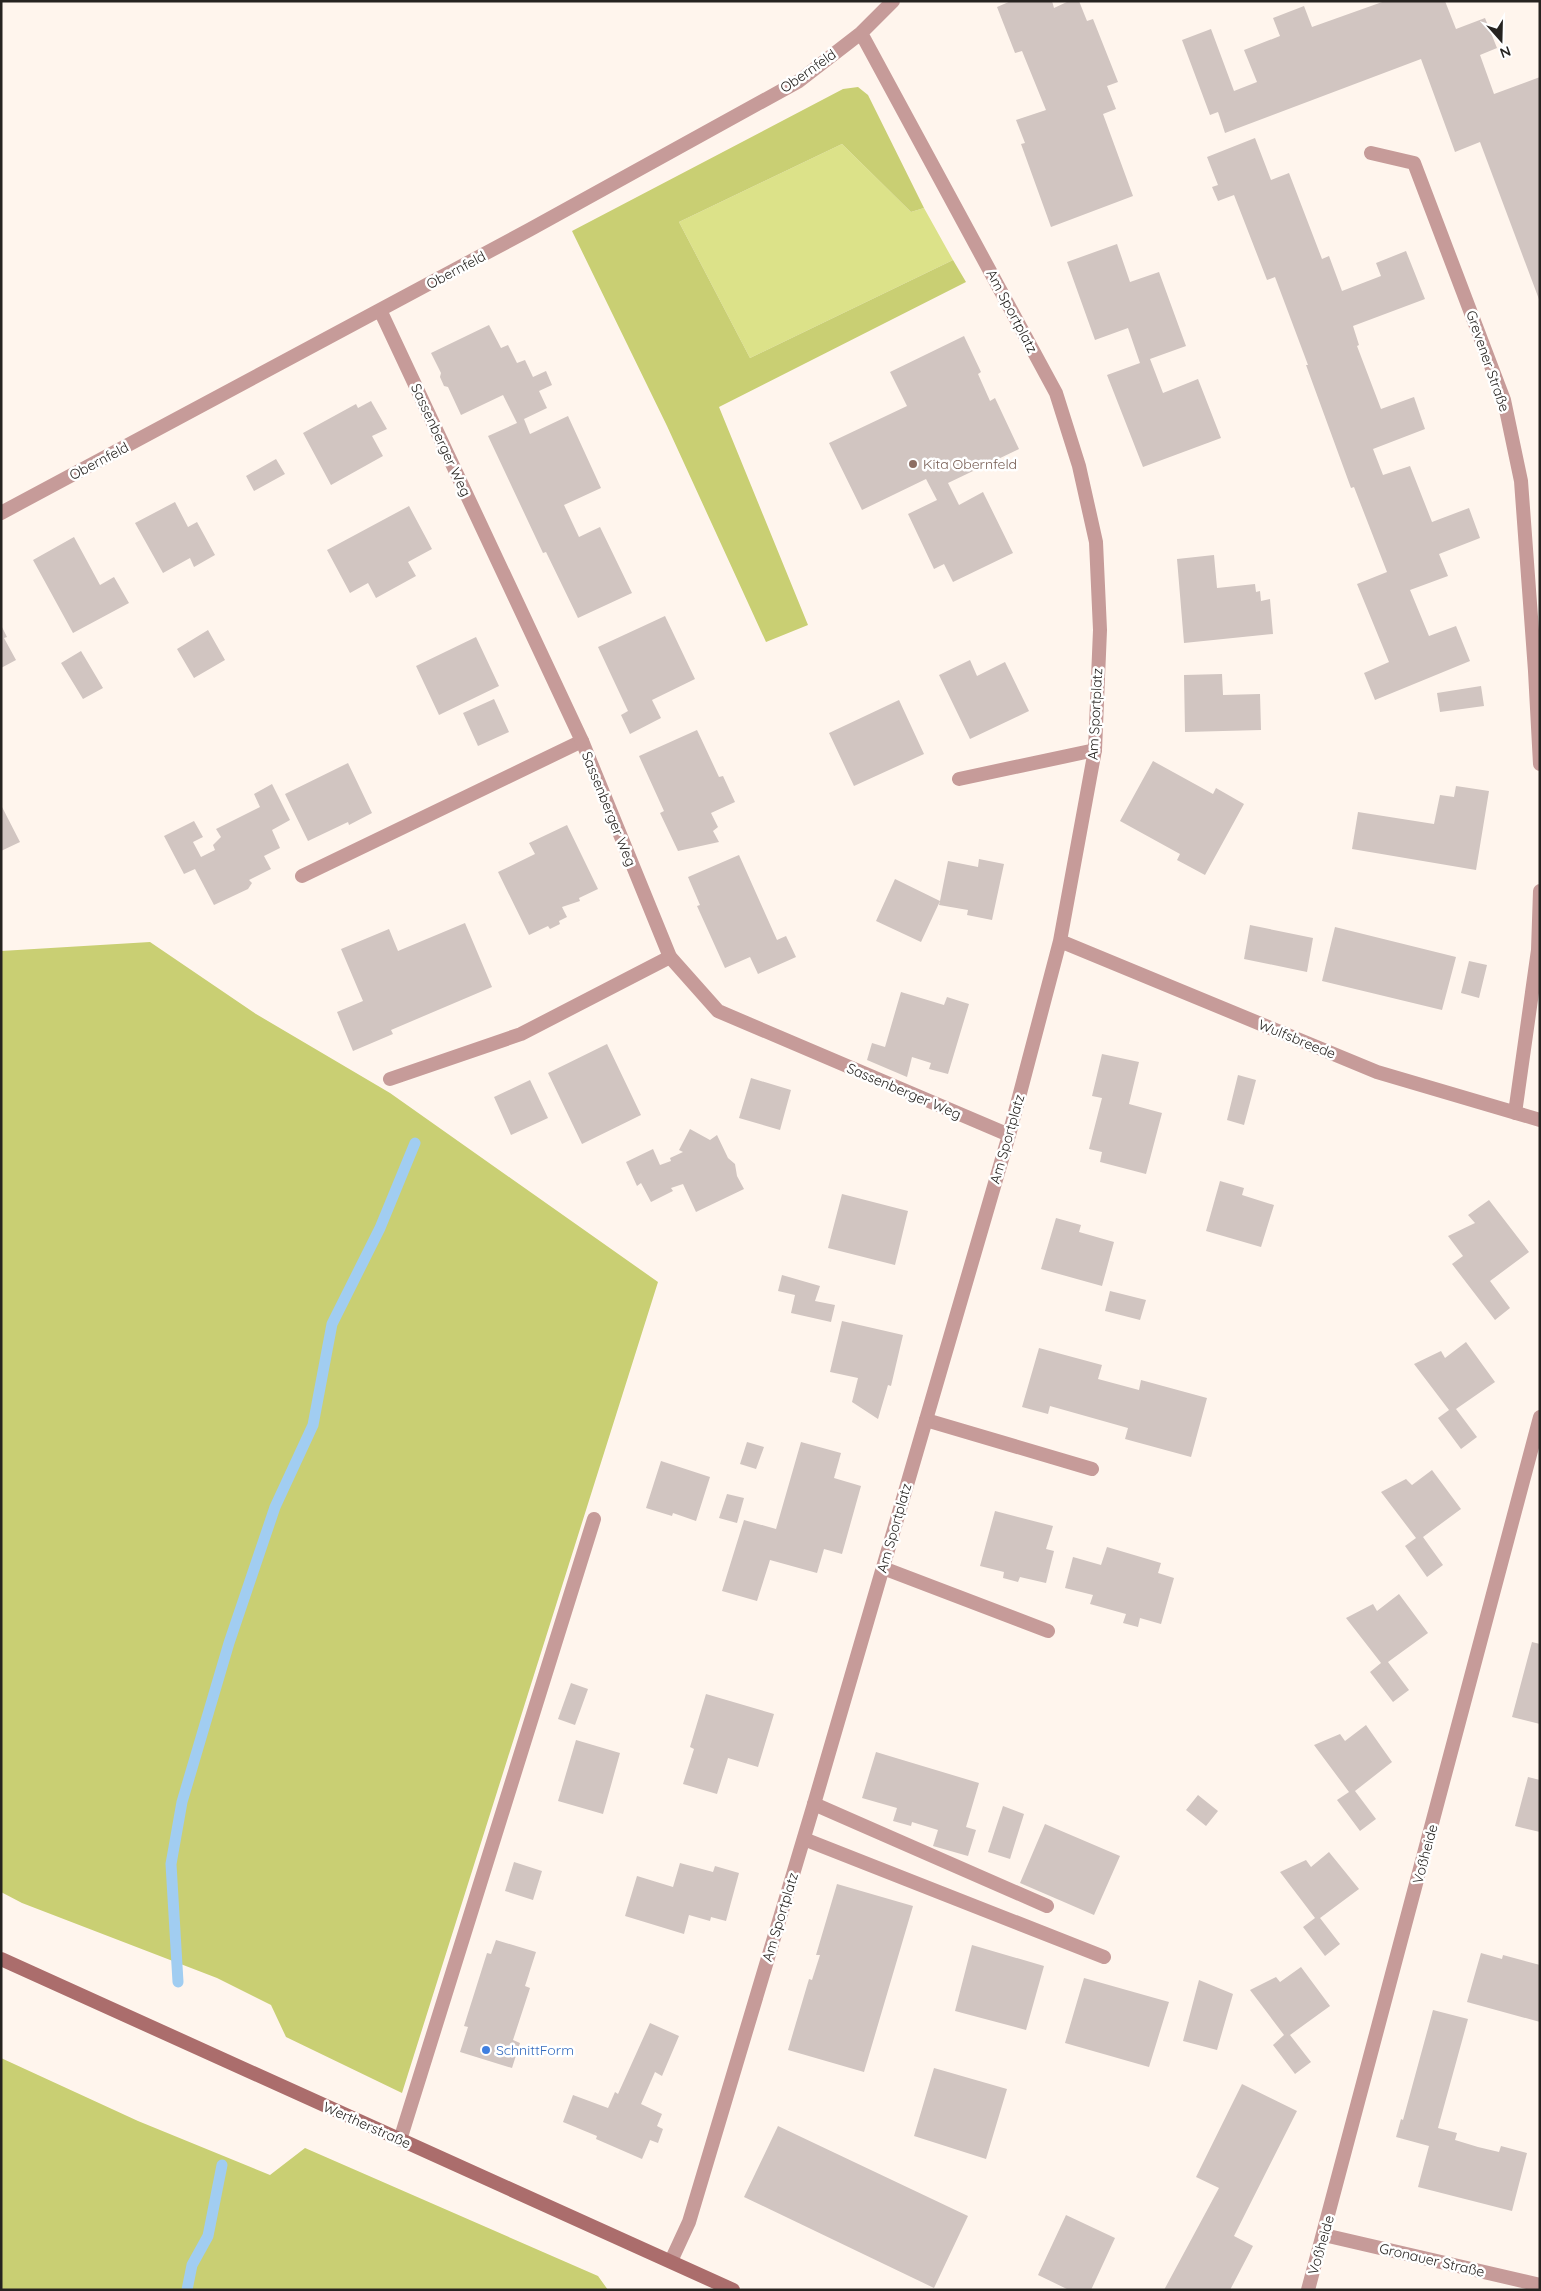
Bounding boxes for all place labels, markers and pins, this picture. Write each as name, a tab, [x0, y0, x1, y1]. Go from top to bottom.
place label: Kita Obernfeld	[923, 455, 1017, 473]
marker: Kita Obernfeld	[907, 458, 919, 470]
place label: SchnittForm	[496, 2041, 574, 2059]
marker: SchnittForm	[480, 2044, 492, 2056]

